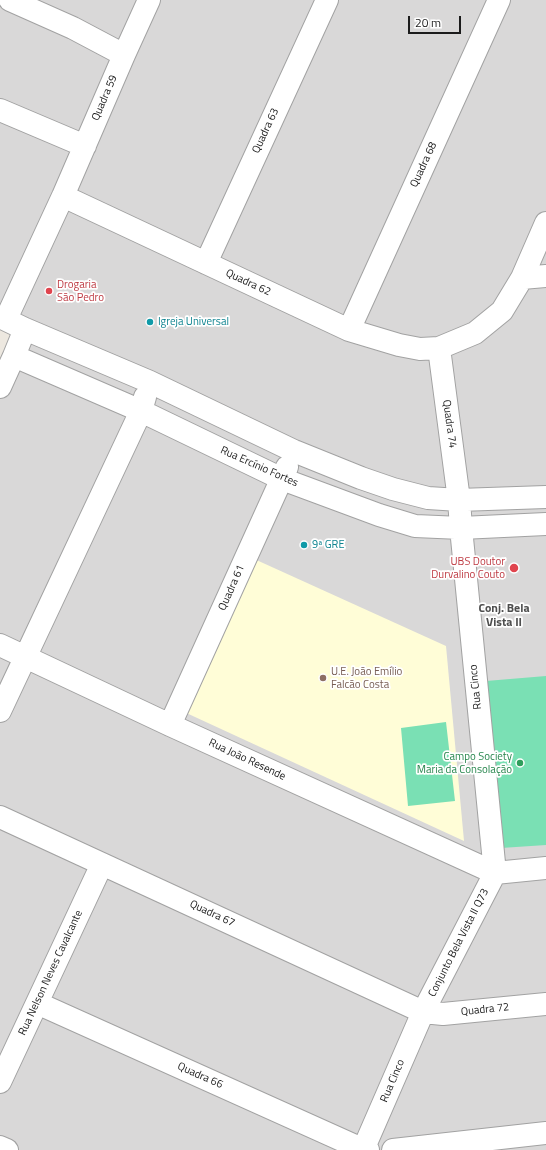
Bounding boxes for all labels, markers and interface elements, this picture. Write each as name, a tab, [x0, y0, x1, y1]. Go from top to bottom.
scale bar	[410, 8, 463, 34]
text: 20 m	[415, 13, 441, 32]
street label: Quadra 59	[89, 73, 121, 123]
street label: Quadra 63	[250, 106, 282, 156]
street label: Quadra 68	[408, 140, 440, 190]
street label: Quadra 62	[223, 267, 273, 299]
place label: Drogaria São Pedro	[57, 278, 104, 304]
marker: Drogaria São Pedro	[44, 286, 54, 296]
place label: Igreja Universal	[158, 315, 229, 329]
marker: Igreja Universal	[145, 317, 155, 327]
street label: Quadra 74	[439, 399, 459, 449]
street label: Rua Ercínio Fortes	[218, 444, 300, 490]
place label: 9ª GRE	[312, 538, 344, 552]
marker: 9ª GRE	[299, 540, 309, 550]
place label: UBS Doutor Durvalino Couto	[431, 555, 505, 581]
marker: UBS Doutor Durvalino Couto	[508, 562, 520, 574]
street label: Quadra 61	[216, 563, 248, 613]
district label: Conj. Bela Vista II	[478, 602, 530, 630]
street label: Rua Cinco	[467, 664, 485, 710]
place label: U.E. João Emílio Falcão Costa	[331, 665, 402, 691]
marker: U.E. João Emílio Falcão Costa	[318, 673, 328, 683]
street label: Rua João Resende	[206, 736, 288, 784]
place label: Campo Society Maria da Consolação	[417, 750, 512, 776]
marker: Campo Society Maria da Consolação	[515, 758, 525, 768]
street label: Conjunto Bela Vista II Q73	[426, 887, 492, 999]
street label: Quadra 67	[187, 898, 237, 930]
street label: Rua Nelson Neves Cavalcante	[16, 908, 86, 1038]
street label: Quadra 72	[460, 1001, 510, 1019]
street label: Rua Cinco	[378, 1058, 408, 1104]
street label: Quadra 66	[175, 1060, 225, 1092]

